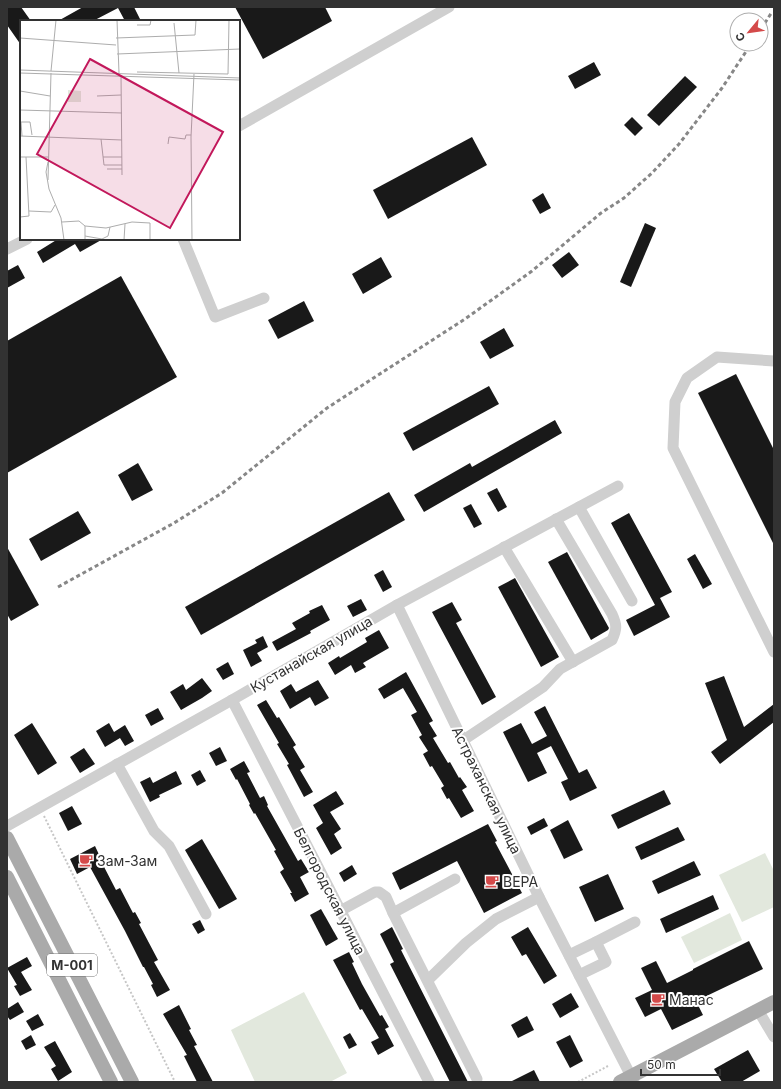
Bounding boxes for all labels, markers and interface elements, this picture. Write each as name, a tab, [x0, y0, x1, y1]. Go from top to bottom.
north arrow	[729, 12, 769, 52]
inset map	[20, 20, 240, 240]
text: С	[732, 30, 748, 44]
street label: Кустанайская улица	[247, 612, 375, 696]
street label: Астраханская улица	[449, 723, 525, 857]
street label: Белгородская улица	[291, 825, 369, 957]
cafe icon: Зам-Зам	[78, 852, 94, 868]
place label: Зам-Зам	[97, 852, 157, 869]
cafe icon: ВЕРА	[484, 873, 500, 889]
place label: ВЕРА	[503, 873, 538, 890]
road number: M-001	[47, 954, 97, 976]
cafe icon: Манас	[650, 991, 666, 1007]
place label: Манас	[669, 991, 714, 1008]
scale bar	[641, 1051, 720, 1077]
text: 50 m	[647, 1057, 676, 1072]

